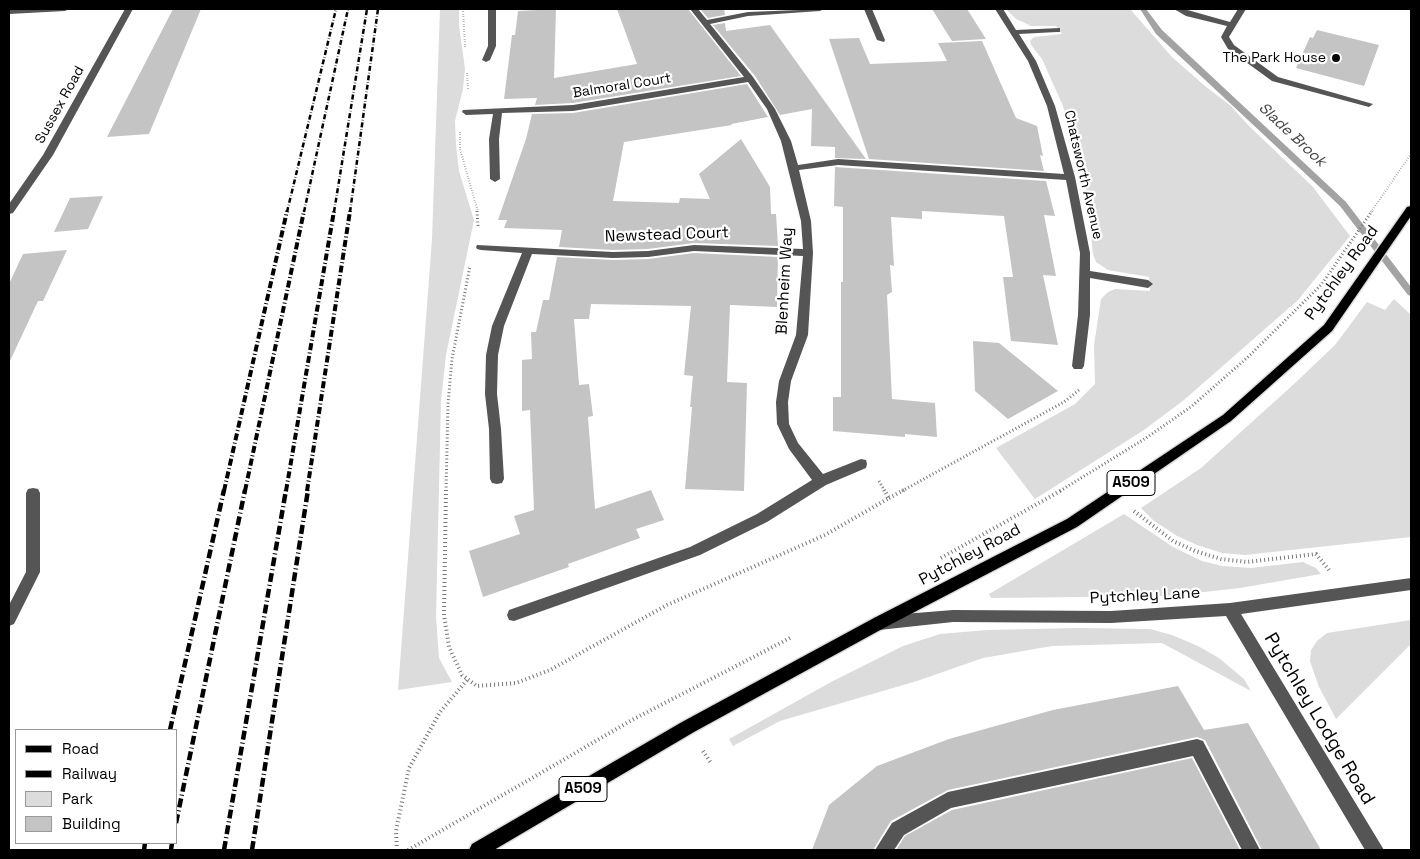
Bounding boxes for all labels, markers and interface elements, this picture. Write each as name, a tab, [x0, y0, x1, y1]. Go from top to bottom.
place label: The Park House	[1223, 50, 1326, 66]
marker: The Park House	[1330, 52, 1342, 64]
street label: Sussex Road	[32, 63, 88, 147]
street label: Balmoral Court	[572, 70, 672, 102]
water label: Slade Brook	[1255, 99, 1329, 171]
street label: Chatsworth Avenue	[1060, 109, 1106, 241]
street label: Pytchley Road	[1301, 222, 1383, 324]
street label: Newstead Court	[605, 223, 729, 247]
street label: Blenheim Way	[773, 227, 797, 335]
road number: A509	[1107, 470, 1155, 496]
street label: Pytchley Road	[916, 520, 1024, 590]
street label: Pytchley Lane	[1089, 584, 1201, 608]
street label: Pytchley Lodge Road	[1259, 629, 1379, 809]
legend	[15, 729, 178, 844]
text: Road	[62, 739, 99, 758]
text: Railway	[62, 764, 117, 783]
road number: A509	[559, 776, 607, 802]
text: Park	[62, 789, 93, 808]
text: Building	[62, 814, 121, 833]

